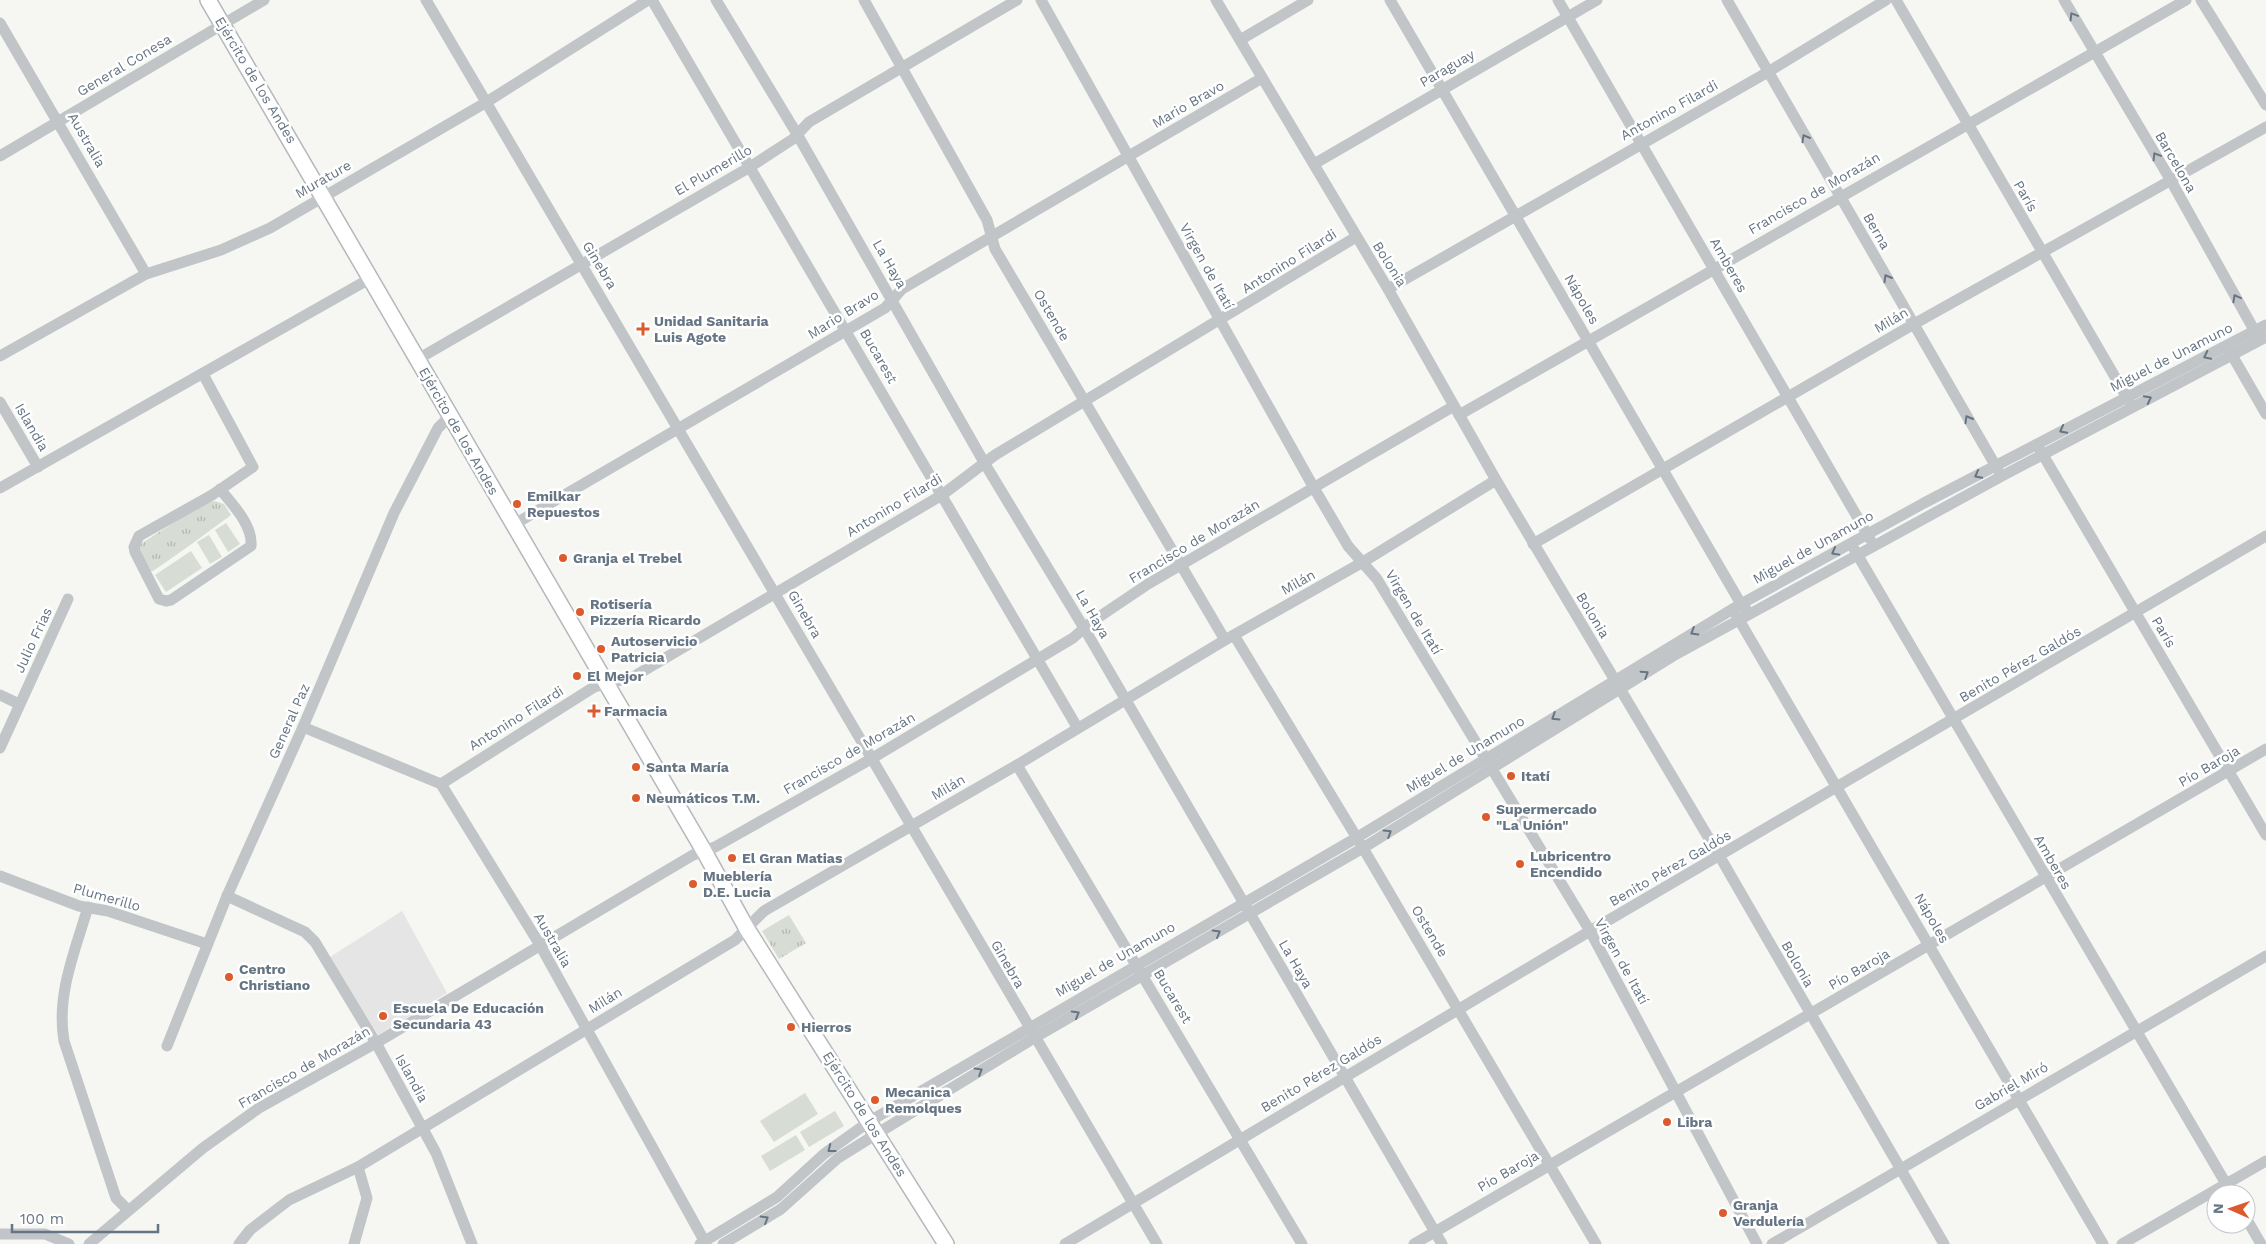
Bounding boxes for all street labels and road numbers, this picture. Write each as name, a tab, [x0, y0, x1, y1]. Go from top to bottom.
street label: Ejército de los Andes	[212, 14, 300, 146]
street label: General Conesa	[74, 31, 174, 99]
street label: Paraguay	[1417, 46, 1478, 90]
street label: Mario Bravo	[1149, 77, 1227, 131]
street label: Antonino Filardi	[1618, 77, 1720, 143]
street label: Australia	[65, 110, 109, 170]
street label: Barcelona	[2152, 129, 2200, 195]
street label: El Plumerillo	[671, 141, 755, 199]
street label: Francisco de Morazán	[1745, 149, 1883, 237]
street label: Murature	[292, 157, 354, 201]
street label: París	[2011, 178, 2041, 214]
street label: Berna	[1860, 210, 1894, 252]
street label: Virgen de Itatí	[1177, 220, 1237, 312]
street label: Antonino Filardi	[1239, 225, 1339, 297]
street label: Amberes	[1707, 235, 1751, 295]
street label: La Haya	[870, 237, 910, 291]
street label: Ginebra	[580, 238, 620, 292]
street label: Bolonia	[1370, 238, 1410, 290]
street label: Nápoles	[1561, 271, 1603, 327]
street label: Mario Bravo	[805, 286, 881, 342]
street label: Ostende	[1031, 286, 1073, 344]
street label: Milán	[1871, 304, 1911, 336]
street label: Miguel de Unamuno	[2107, 319, 2235, 395]
street label: Bucarest	[857, 326, 901, 386]
street label: Ejército de los Andes	[416, 364, 502, 498]
street label: Islandia	[12, 400, 52, 454]
street label: Antonino Filardi	[843, 470, 945, 540]
street label: Francisco de Morazán	[1126, 496, 1262, 586]
street label: Miguel de Unamuno	[1750, 507, 1876, 587]
street label: Milán	[1278, 566, 1318, 598]
street label: Virgen de Itatí	[1382, 567, 1446, 657]
street label: Ginebra	[785, 587, 825, 641]
street label: La Haya	[1073, 587, 1113, 641]
street label: Bolonia	[1573, 589, 1613, 641]
street label: Julio Frias	[11, 605, 55, 675]
street label: París	[2149, 614, 2179, 650]
street label: Benito Pérez Galdós	[1956, 623, 2084, 705]
street label: General Paz	[265, 681, 313, 761]
street label: Antonino Filardi	[466, 682, 566, 754]
street label: Francisco de Morazán	[780, 709, 918, 797]
street label: Miguel de Unamuno	[1403, 712, 1527, 796]
street label: Pío Baroja	[2176, 742, 2243, 790]
street label: Milán	[928, 771, 968, 803]
street label: Benito Pérez Galdós	[1606, 827, 1734, 909]
street label: Amberes	[2031, 832, 2075, 892]
street label: Plumerillo	[71, 880, 143, 914]
street label: Nápoles	[1911, 890, 1953, 946]
street label: Ostende	[1408, 902, 1452, 960]
street label: Australia	[531, 910, 575, 970]
street label: Virgen de Itatí	[1592, 915, 1652, 1007]
street label: Miguel de Unamuno	[1052, 918, 1178, 1000]
street label: Ginebra	[988, 937, 1028, 991]
street label: La Haya	[1276, 937, 1316, 991]
street label: Bolonia	[1778, 938, 1818, 990]
street label: Pío Baroja	[1826, 945, 1893, 993]
street label: Bucarest	[1151, 966, 1195, 1026]
street label: Milán	[585, 984, 625, 1016]
street label: Francisco de Morazán	[235, 1023, 373, 1111]
street label: Benito Pérez Galdós	[1258, 1031, 1384, 1115]
street label: Ejército de los Andes	[820, 1048, 910, 1180]
street label: Islandia	[392, 1051, 432, 1105]
street label: Gabriel Miró	[1971, 1058, 2051, 1114]
street label: Pío Baroja	[1475, 1147, 1542, 1195]

